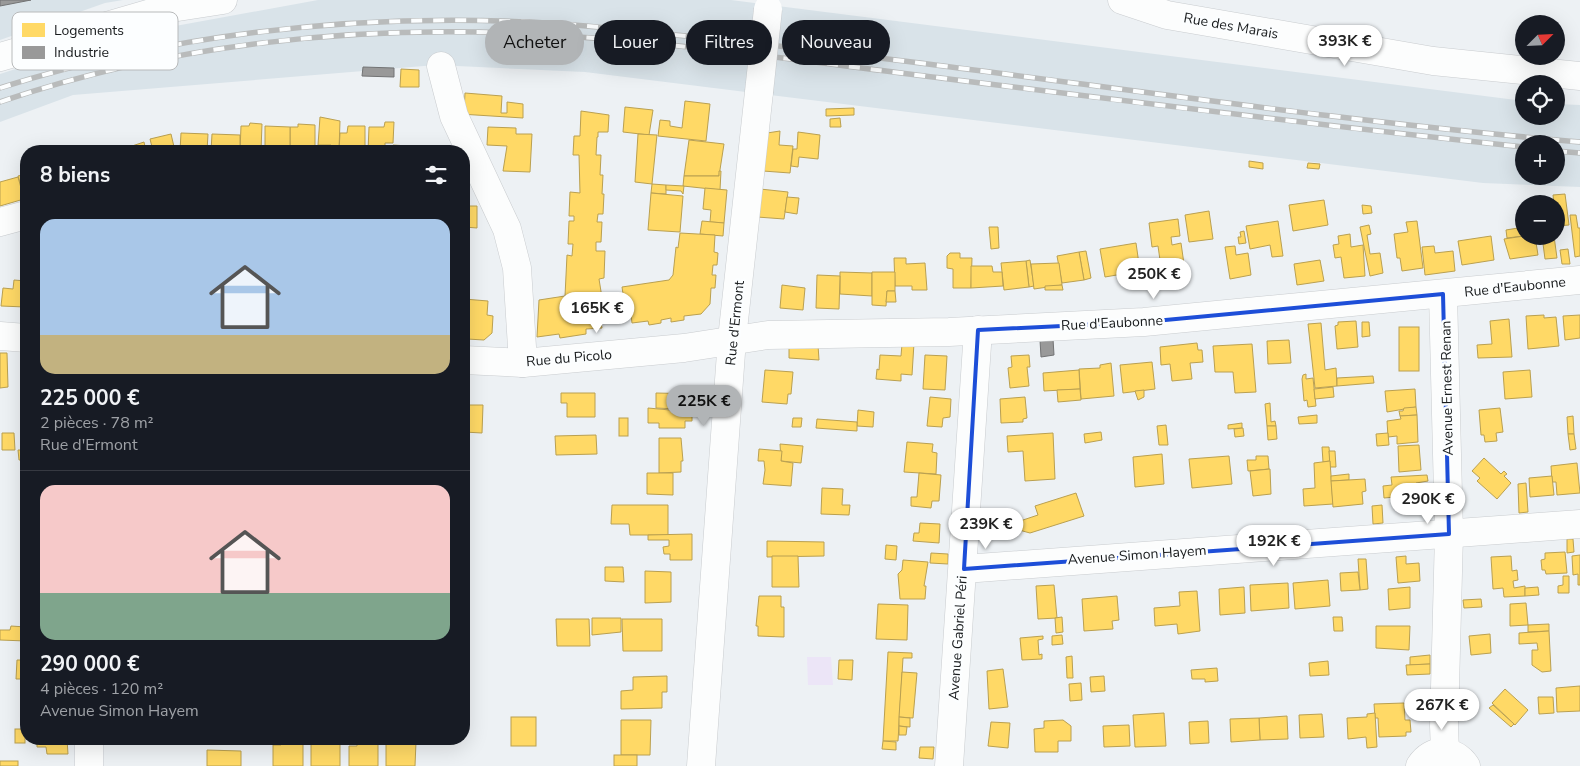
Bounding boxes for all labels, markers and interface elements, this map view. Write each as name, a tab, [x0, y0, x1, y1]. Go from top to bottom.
street label: Rue des Marais	[1182, 8, 1280, 44]
legend	[12, 12, 178, 70]
north arrow	[1515, 15, 1565, 65]
map controls	[1515, 15, 1565, 245]
chip: Acheter	[485, 20, 584, 65]
chip: Louer	[594, 20, 676, 65]
chip: Filtres	[686, 20, 772, 65]
chip: Nouveau	[782, 20, 890, 65]
text: Logements	[54, 21, 124, 40]
pin: 393K €	[1304, 24, 1386, 67]
text: 393K €	[1318, 30, 1372, 52]
text: Industrie	[54, 43, 109, 62]
button: locate	[1515, 75, 1565, 125]
button: +	[1515, 135, 1565, 185]
text: 8 biens	[40, 161, 110, 189]
icon: filters	[422, 161, 450, 189]
button: −	[1515, 195, 1565, 245]
icon: home	[200, 252, 290, 342]
pin: 250K €	[1113, 258, 1195, 300]
text: 250K €	[1127, 263, 1181, 285]
street label: Rue d'Eaubonne	[1463, 272, 1567, 302]
street label: Rue d'Ermont	[721, 279, 749, 366]
pin: 165K €	[556, 292, 638, 334]
text: 165K €	[570, 297, 624, 319]
street label: Rue d'Eaubonne	[1060, 311, 1164, 335]
street label: Avenue Ernest Renan	[1436, 320, 1458, 456]
street label: Rue du Picolo	[525, 345, 613, 371]
text: 225 000 €	[40, 384, 140, 412]
pin: 225K €	[663, 384, 745, 427]
text: 225K €	[677, 390, 731, 412]
text: 2 pièces · 78 m²	[40, 412, 154, 434]
text: Rue d'Ermont	[40, 434, 138, 456]
pin: 290K €	[1387, 482, 1469, 525]
text: 290K €	[1401, 488, 1455, 510]
pin: 239K €	[945, 508, 1027, 550]
text: 239K €	[959, 513, 1013, 535]
icon: home	[200, 517, 290, 607]
pin: 192K €	[1233, 524, 1315, 567]
text: 192K €	[1247, 530, 1301, 552]
street label: Avenue Simon Hayem	[1067, 541, 1207, 569]
street label: Avenue Gabriel Péri	[944, 575, 972, 701]
text: 290 000 €	[40, 650, 140, 678]
text: 4 pièces · 120 m²	[40, 678, 163, 700]
pin: 267K €	[1401, 688, 1483, 731]
text: 267K €	[1415, 694, 1469, 716]
text: Avenue Simon Hayem	[40, 700, 199, 722]

